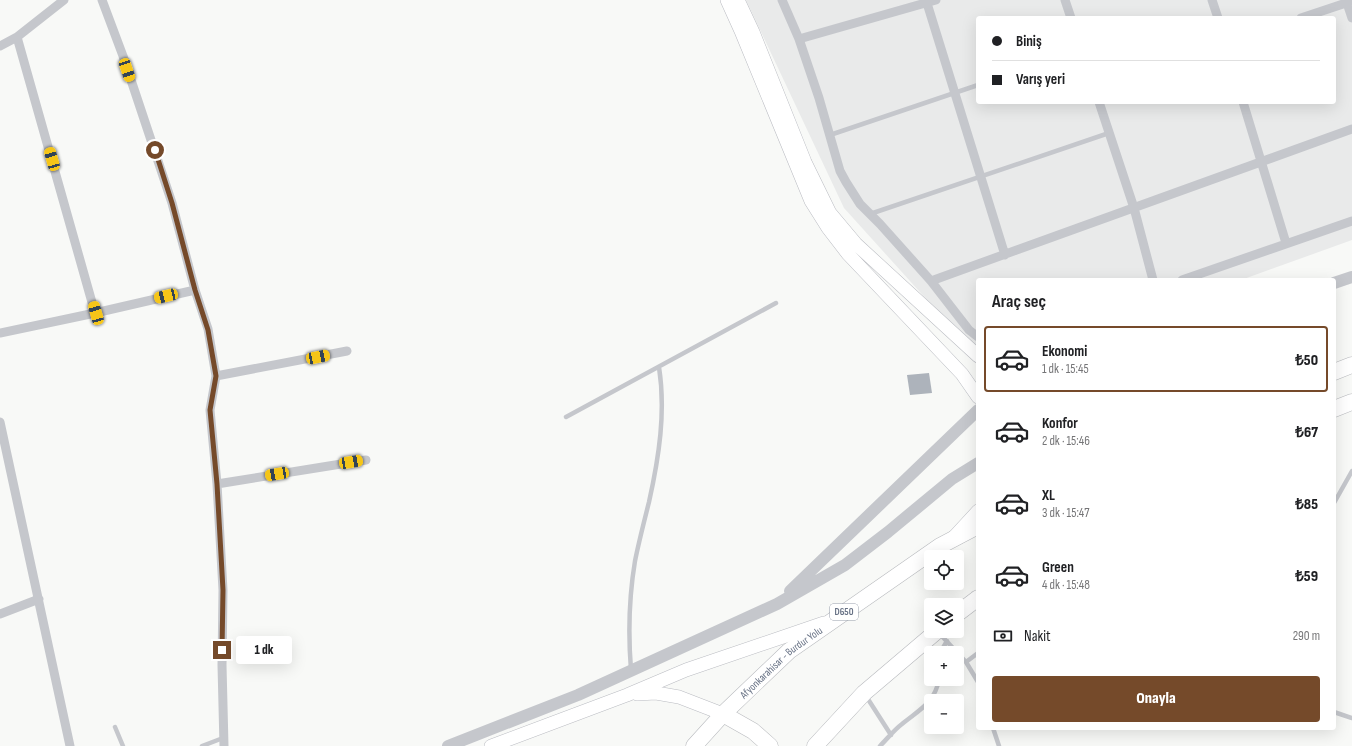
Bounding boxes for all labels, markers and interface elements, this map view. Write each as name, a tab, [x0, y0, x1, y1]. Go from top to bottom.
text: Biniş	[1016, 32, 1042, 51]
car	[117, 57, 137, 83]
text: Varış yeri	[1016, 70, 1065, 89]
route start	[146, 141, 164, 159]
car	[43, 146, 61, 172]
car	[153, 287, 179, 305]
text: Araç seç	[992, 291, 1046, 312]
car	[87, 300, 105, 326]
icon: car	[994, 341, 1030, 377]
text: Ekonomi	[1042, 342, 1087, 361]
car	[305, 349, 331, 365]
text: ₺50	[1295, 351, 1318, 370]
text: 1 dk · 15:45	[1042, 361, 1089, 377]
icon: car	[994, 413, 1030, 449]
text: Konfor	[1042, 414, 1078, 433]
text: ₺67	[1295, 423, 1318, 442]
text: 2 dk · 15:46	[1042, 433, 1090, 449]
car	[338, 454, 364, 470]
car	[264, 466, 290, 482]
icon: car	[994, 485, 1030, 521]
text: XL	[1042, 486, 1055, 505]
text: ₺85	[1295, 495, 1318, 514]
text: 3 dk · 15:47	[1042, 505, 1089, 521]
map controls	[924, 550, 964, 734]
button: locate	[924, 550, 964, 590]
icon: car	[994, 557, 1030, 593]
text: Green	[1042, 558, 1074, 577]
text: ₺59	[1295, 567, 1318, 586]
text: 4 dk · 15:48	[1042, 577, 1090, 593]
button: layers	[924, 598, 964, 638]
road number: D650	[830, 604, 858, 620]
street label: Afyonkarahisar - Burdur Yolu	[736, 623, 825, 702]
icon: cash	[992, 625, 1014, 647]
text: Nakit	[1024, 627, 1051, 646]
text: 290 m	[1293, 628, 1320, 644]
callout: 1 dk	[236, 636, 292, 664]
route end	[213, 641, 231, 659]
text: 1 dk	[255, 642, 273, 658]
button: +	[924, 646, 964, 686]
button: Onayla	[992, 676, 1320, 722]
button: −	[924, 694, 964, 734]

